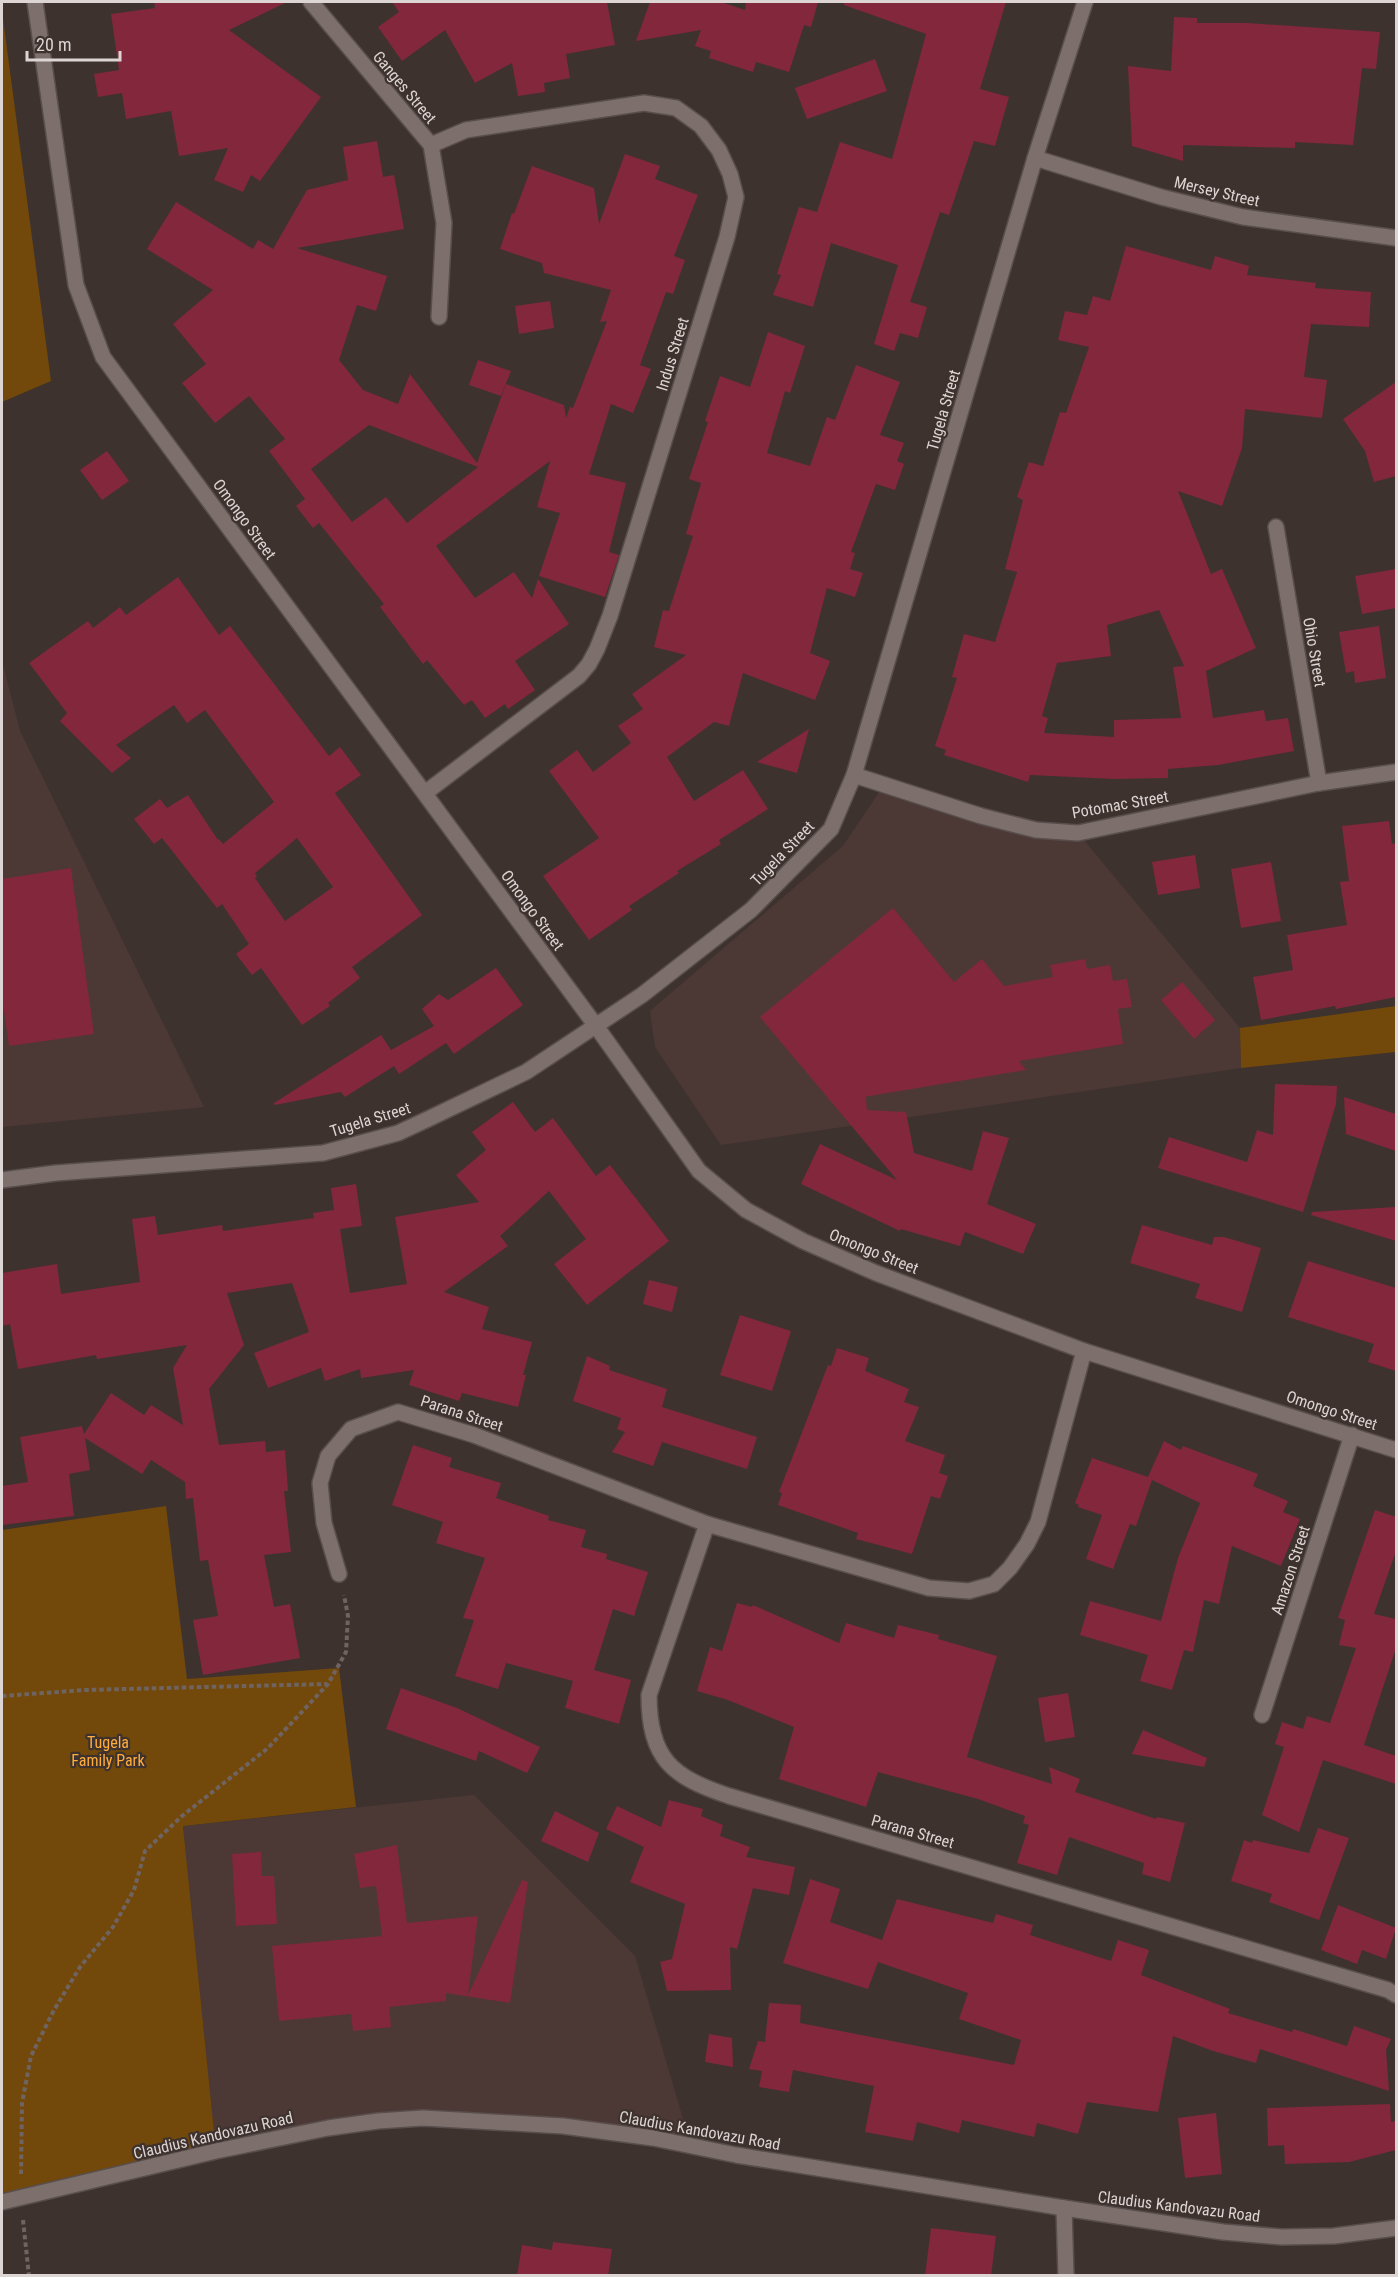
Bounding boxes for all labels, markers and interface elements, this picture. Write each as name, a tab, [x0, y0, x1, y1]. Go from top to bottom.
scale bar	[27, 24, 120, 62]
text: 20 m	[36, 34, 71, 55]
street label: Ganges Street	[369, 47, 441, 128]
street label: Mersey Street	[1172, 172, 1262, 211]
street label: Indus Street	[652, 315, 693, 393]
street label: Tugela Street	[923, 367, 964, 453]
street label: Omongo Street	[209, 475, 280, 563]
street label: Ohio Street	[1299, 616, 1330, 689]
street label: Potomac Street	[1070, 787, 1170, 822]
street label: Tugela Street	[747, 817, 818, 890]
street label: Omongo Street	[497, 866, 568, 954]
street label: Tugela Street	[328, 1098, 413, 1141]
street label: Omongo Street	[826, 1225, 921, 1278]
street label: Omongo Street	[1284, 1387, 1380, 1434]
street label: Parana Street	[418, 1391, 506, 1436]
street label: Amazon Street	[1267, 1523, 1314, 1617]
park label: Tugela Family Park	[71, 1733, 145, 1770]
street label: Parana Street	[869, 1811, 957, 1852]
street label: Claudius Kandovazu Road	[618, 2107, 782, 2154]
street label: Claudius Kandovazu Road	[131, 2108, 295, 2163]
street label: Claudius Kandovazu Road	[1097, 2187, 1261, 2226]

